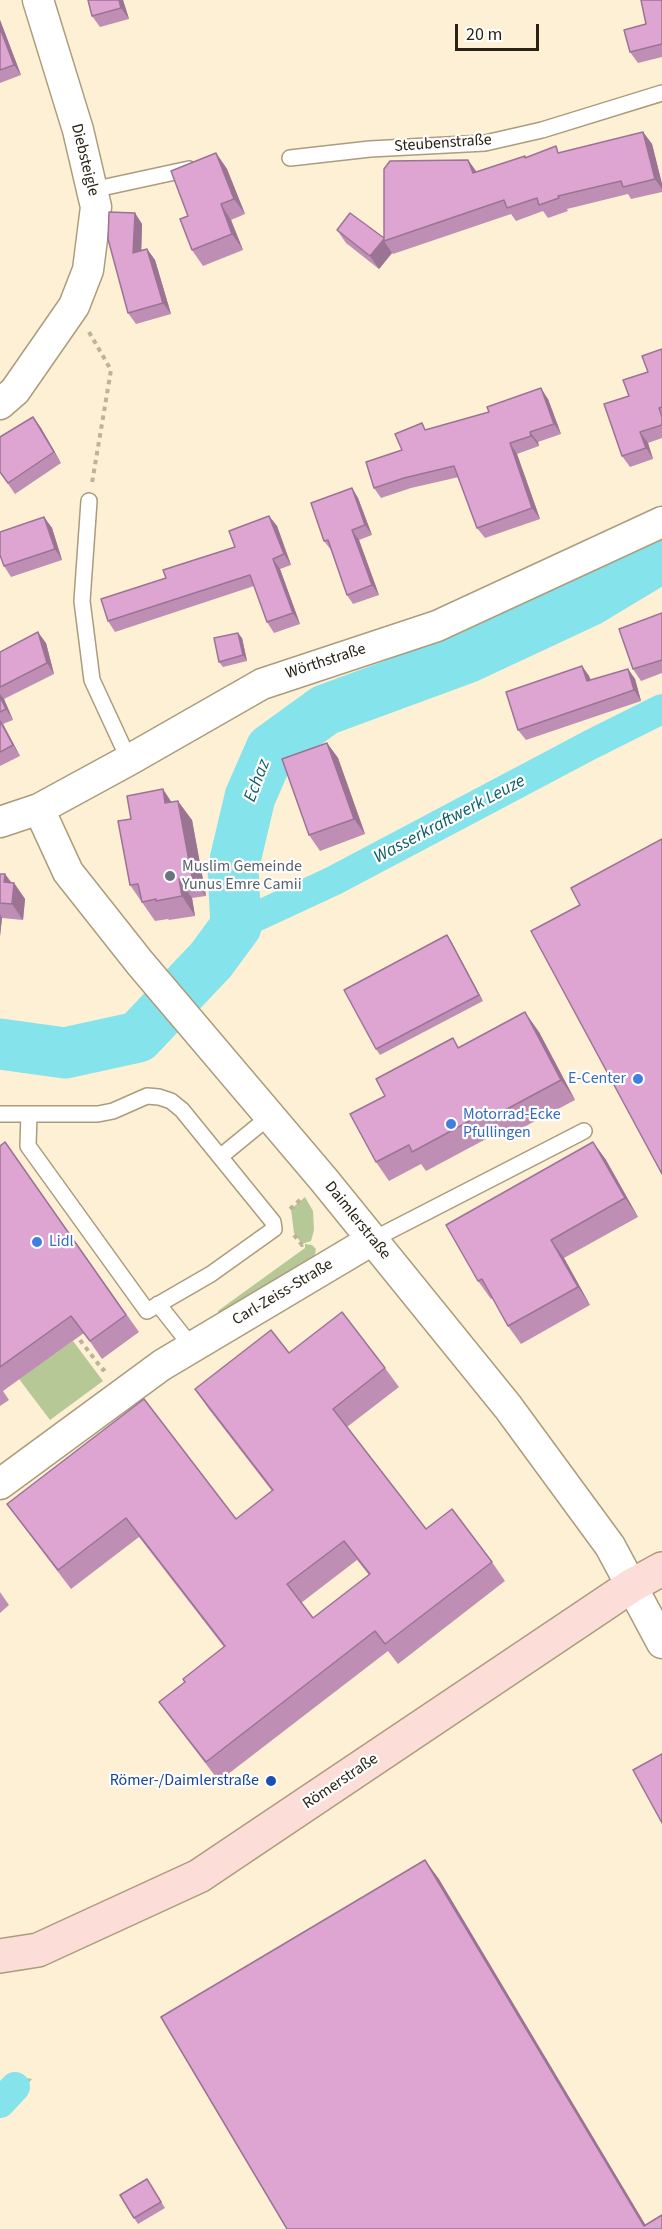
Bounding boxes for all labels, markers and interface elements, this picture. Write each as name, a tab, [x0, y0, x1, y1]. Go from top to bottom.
scale bar	[458, 12, 542, 50]
text: 20 m	[466, 22, 502, 47]
street label: Diebsteigle	[66, 122, 102, 198]
street label: Steubenstraße	[394, 131, 492, 157]
street label: Wörthstraße	[284, 640, 368, 684]
water label: Echaz	[240, 757, 276, 805]
water label: Wasserkraftwerk Leuze	[371, 771, 529, 869]
place label: Muslim Gemeinde Yunus Emre Camii	[182, 857, 302, 895]
marker: Muslim Gemeinde Yunus Emre Camii	[163, 869, 177, 883]
place label: E-Center	[568, 1069, 626, 1089]
marker: E-Center	[631, 1072, 645, 1086]
place label: Motorrad-Ecke Pfullingen	[463, 1105, 561, 1143]
marker: Motorrad-Ecke Pfullingen	[444, 1117, 458, 1131]
street label: Daimlerstraße	[320, 1178, 394, 1264]
place label: Lidl	[49, 1232, 74, 1252]
marker: Lidl	[30, 1235, 44, 1249]
street label: Carl-Zeiss-Straße	[229, 1255, 337, 1331]
street label: Römerstraße	[300, 1750, 382, 1814]
place label: Römer-/Daimlerstraße	[110, 1771, 259, 1791]
marker: Römer-/Daimlerstraße	[264, 1774, 278, 1788]

